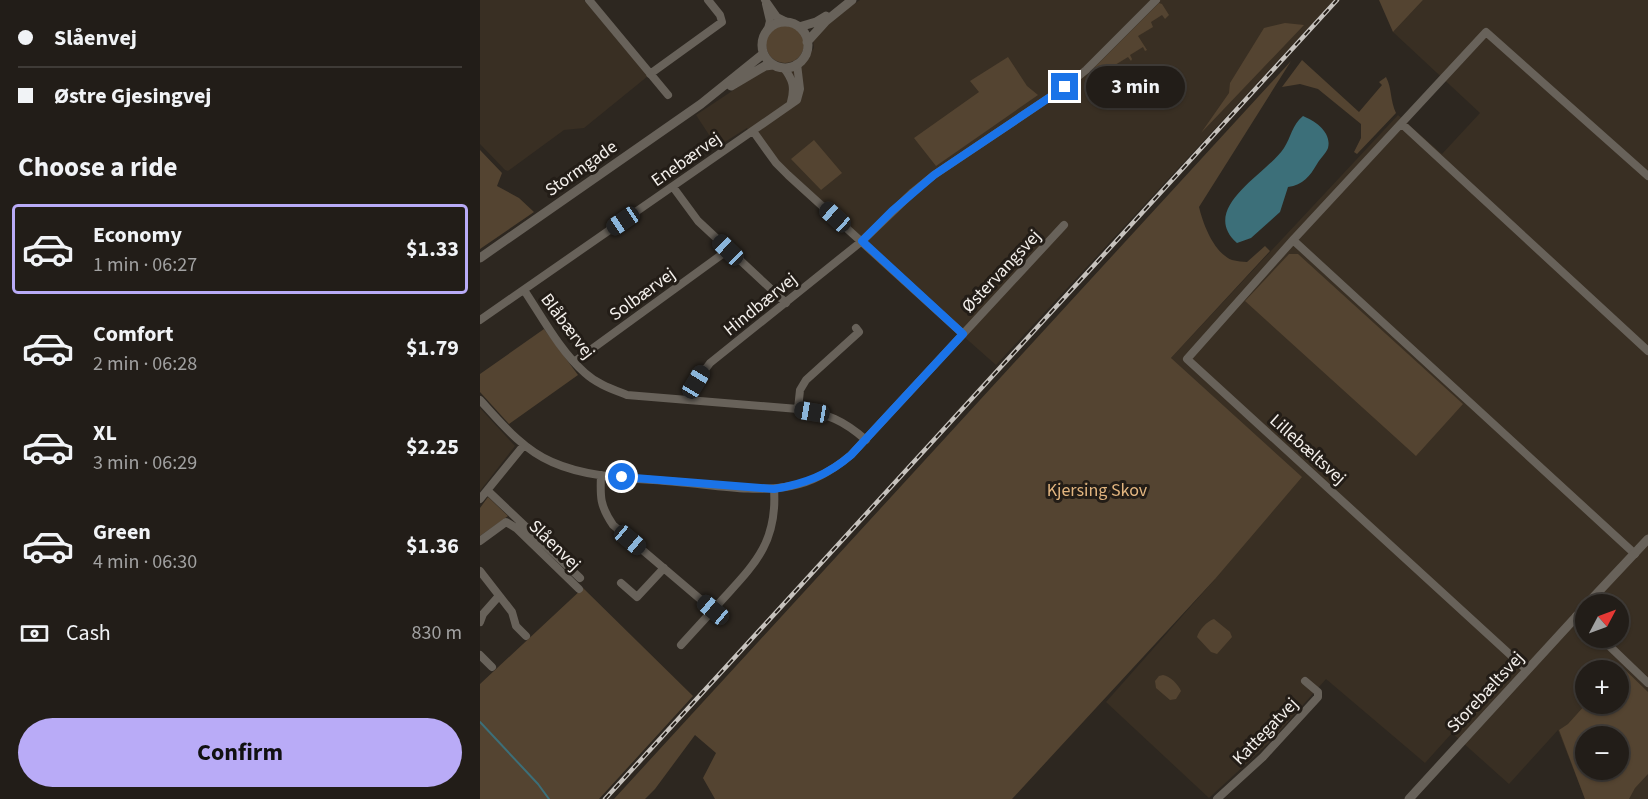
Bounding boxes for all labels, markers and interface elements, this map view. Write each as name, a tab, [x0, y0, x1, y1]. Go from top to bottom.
text: Slåenvej	[54, 22, 137, 54]
callout: 3 min	[1086, 66, 1185, 108]
route end	[1051, 73, 1078, 100]
text: 3 min	[1111, 73, 1160, 101]
text: Østre Gjesingvej	[54, 80, 211, 112]
street label: Enebærvej	[646, 126, 726, 193]
street label: Stormgade	[540, 134, 622, 202]
text: Choose a ride	[18, 148, 178, 187]
car	[816, 198, 854, 236]
car	[603, 203, 643, 239]
text: Economy	[93, 219, 182, 251]
icon: car	[21, 222, 75, 276]
street label: Østervangsvej	[956, 224, 1047, 319]
car	[709, 231, 747, 269]
text: $1.33	[406, 233, 459, 265]
text: 1 min · 06:27	[93, 251, 197, 279]
street label: Solbærvej	[604, 262, 680, 327]
street label: Hindbærvej	[718, 267, 802, 342]
street label: Blåbærvej	[535, 288, 601, 364]
text: Comfort	[93, 318, 174, 350]
icon: car	[21, 321, 75, 375]
text: $1.79	[406, 332, 459, 364]
text: 2 min · 06:28	[93, 350, 197, 378]
car	[679, 362, 713, 402]
car	[793, 400, 831, 424]
street label: Lillebæltsvej	[1264, 408, 1351, 490]
text: XL	[93, 417, 117, 449]
icon: car	[21, 420, 75, 474]
text: $2.25	[406, 431, 459, 463]
text: 3 min · 06:29	[93, 449, 197, 477]
route start	[608, 463, 635, 490]
park label: Kjersing Skov	[1047, 478, 1148, 503]
street label: Slåenvej	[523, 514, 586, 576]
text: Green	[93, 516, 151, 548]
icon: car	[21, 519, 75, 573]
car	[610, 522, 650, 558]
text: $1.36	[406, 530, 459, 562]
text: 4 min · 06:30	[93, 548, 197, 576]
car	[693, 592, 733, 628]
north arrow	[1575, 594, 1629, 648]
map controls	[1575, 594, 1629, 780]
icon: cash	[18, 617, 51, 650]
text: Cash	[66, 617, 111, 649]
text: 830 m	[412, 619, 462, 647]
street label: Storebæltsvej	[1441, 646, 1530, 739]
button: +	[1575, 660, 1629, 714]
street label: Kattegatvej	[1227, 692, 1304, 771]
button: Confirm	[18, 718, 462, 787]
button: −	[1575, 726, 1629, 780]

